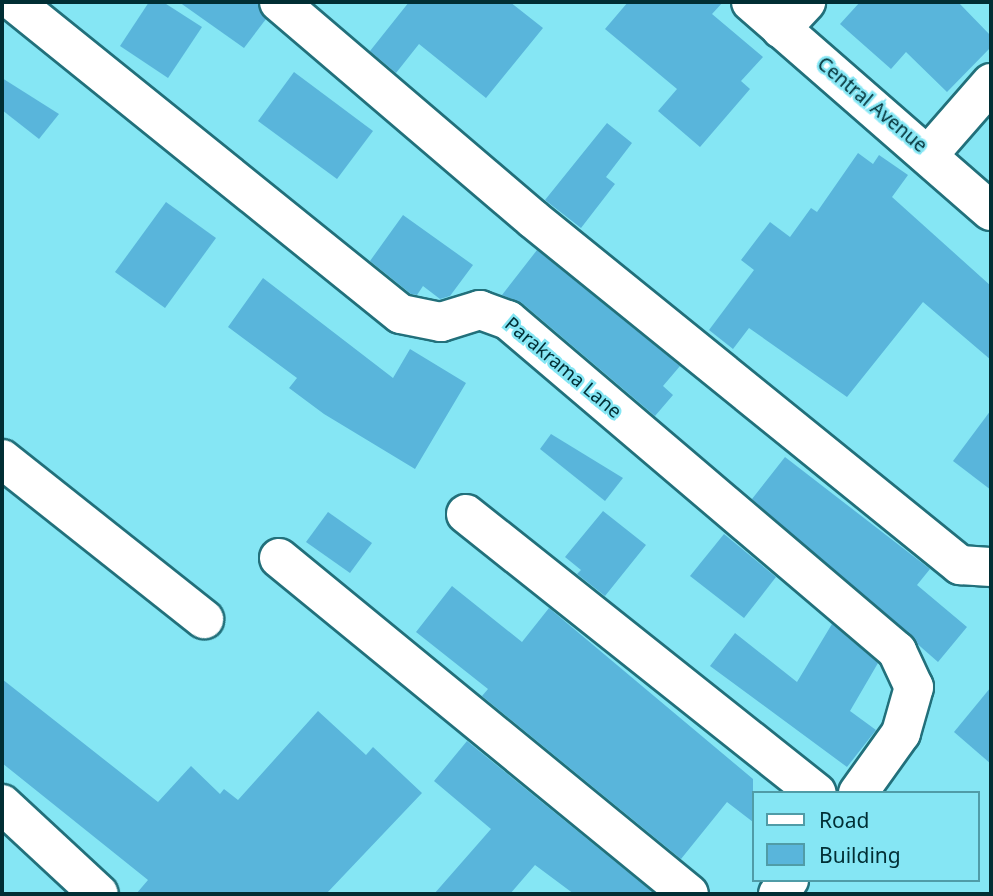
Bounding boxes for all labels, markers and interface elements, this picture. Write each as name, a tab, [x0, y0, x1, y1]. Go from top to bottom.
street label: Central Avenue	[813, 53, 931, 157]
street label: Parakrama Lane	[500, 313, 626, 423]
legend	[752, 791, 979, 882]
text: Road	[819, 806, 869, 834]
text: Building	[819, 841, 901, 869]

